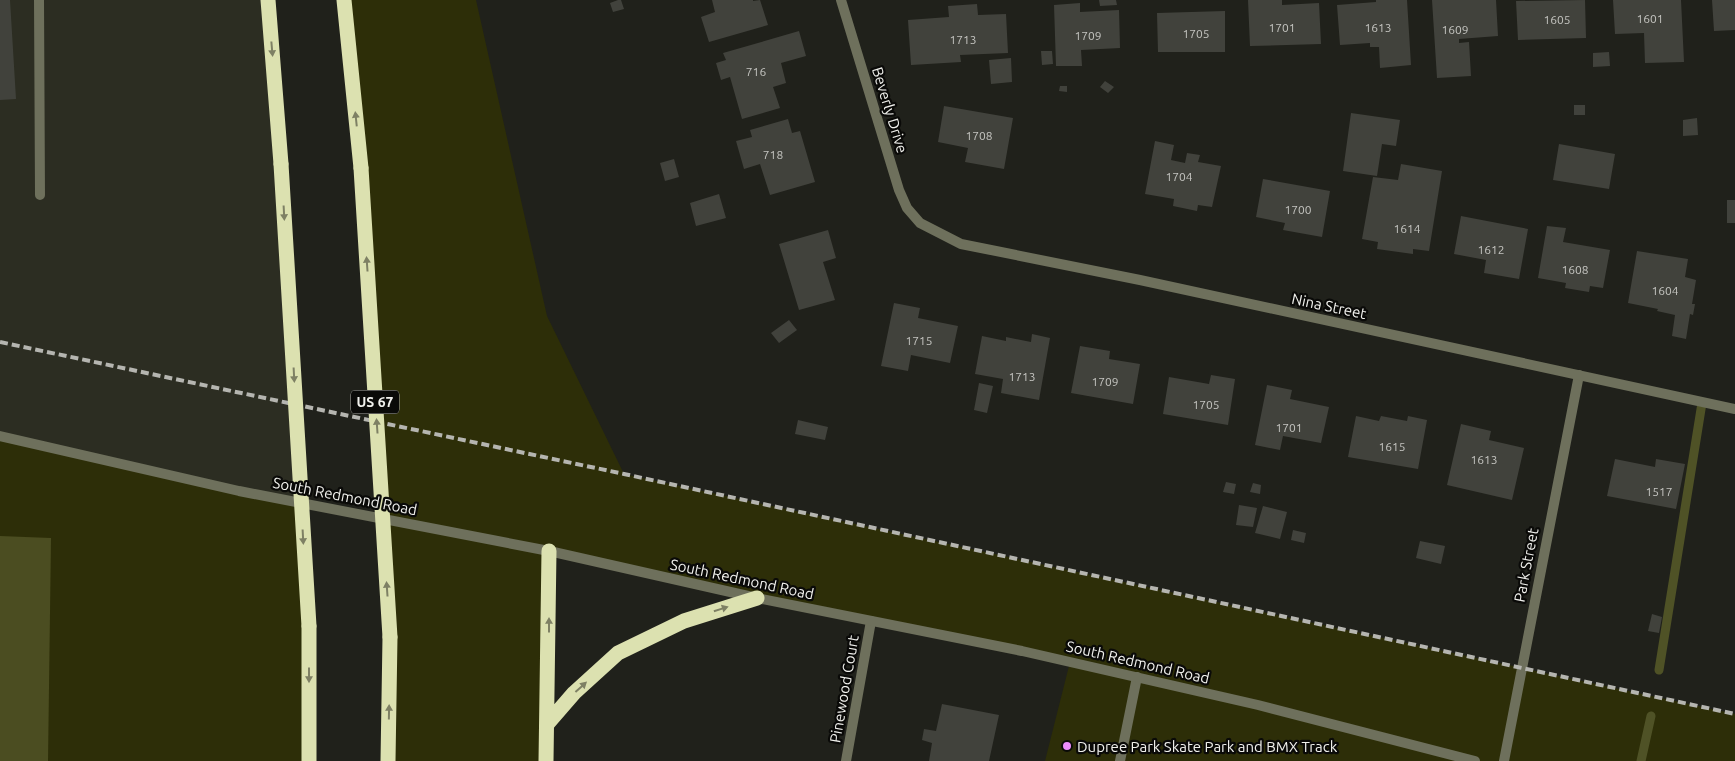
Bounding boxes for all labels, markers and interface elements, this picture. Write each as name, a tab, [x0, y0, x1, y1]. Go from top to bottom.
house number: 1601	[1636, 12, 1664, 25]
house number: 1605	[1543, 13, 1571, 26]
house number: 1701	[1268, 21, 1296, 34]
house number: 1613	[1364, 21, 1392, 34]
house number: 1609	[1441, 23, 1469, 36]
house number: 1705	[1182, 27, 1210, 40]
house number: 1709	[1074, 29, 1102, 42]
house number: 1713	[949, 33, 977, 46]
one-way arrow	[268, 41, 276, 57]
house number: 716	[746, 65, 766, 78]
street label: Beverly Drive	[869, 65, 911, 155]
one-way arrow	[352, 111, 360, 127]
house number: 1708	[965, 129, 993, 142]
house number: 718	[763, 148, 783, 161]
house number: 1704	[1165, 170, 1193, 183]
house number: 1700	[1284, 203, 1312, 216]
one-way arrow	[280, 205, 288, 221]
house number: 1614	[1393, 222, 1421, 235]
house number: 1612	[1477, 243, 1505, 256]
one-way arrow	[362, 256, 370, 272]
house number: 1608	[1561, 263, 1589, 276]
house number: 1604	[1651, 284, 1679, 297]
street label: Nina Street	[1290, 290, 1368, 322]
house number: 1715	[905, 334, 933, 347]
one-way arrow	[290, 367, 298, 383]
house number: 1713	[1008, 370, 1036, 383]
house number: 1709	[1091, 375, 1119, 388]
road number: US 67	[351, 391, 399, 414]
house number: 1705	[1192, 398, 1220, 411]
one-way arrow	[372, 418, 380, 434]
house number: 1701	[1275, 421, 1303, 434]
house number: 1615	[1378, 440, 1406, 453]
house number: 1613	[1470, 453, 1498, 466]
street label: South Redmond Road	[271, 474, 419, 518]
house number: 1517	[1645, 485, 1673, 498]
street label: Park Street	[1510, 526, 1542, 603]
one-way arrow	[300, 530, 308, 546]
street label: South Redmond Road	[669, 555, 815, 603]
one-way arrow	[382, 580, 390, 596]
one-way arrow	[714, 605, 729, 613]
one-way arrow	[545, 617, 553, 633]
street label: Pinewood Court	[826, 634, 862, 744]
street label: South Redmond Road	[1065, 637, 1211, 687]
one-way arrow	[305, 667, 313, 683]
one-way arrow	[574, 681, 586, 693]
one-way arrow	[385, 704, 393, 720]
place label: Dupree Park Skate Park and BMX Track	[1077, 738, 1338, 755]
marker: Dupree Park Skate Park and BMX Track	[1061, 740, 1073, 752]

